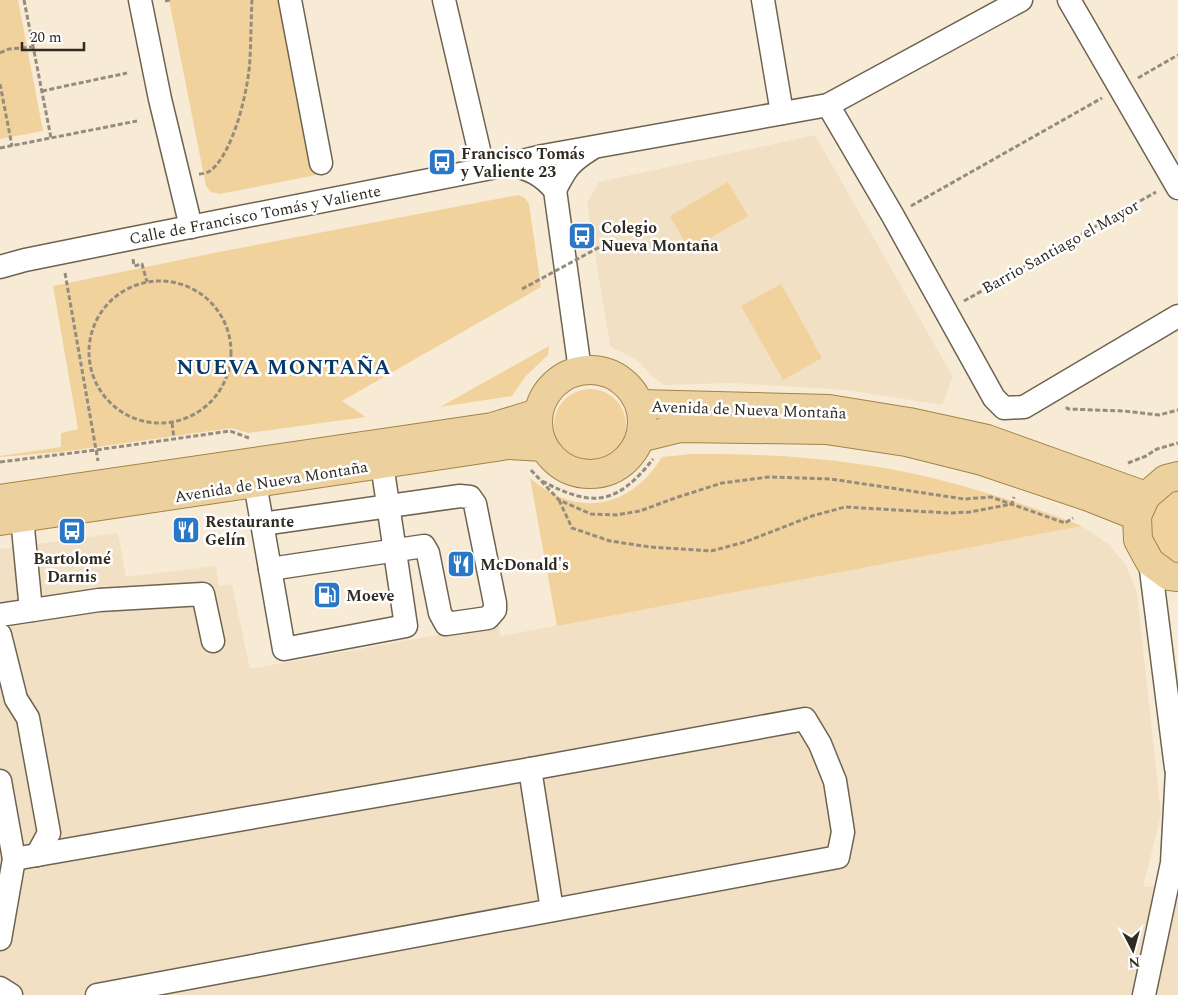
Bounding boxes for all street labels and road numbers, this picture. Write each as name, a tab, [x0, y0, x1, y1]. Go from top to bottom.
street label: Calle de Francisco Tomás y Valiente	[127, 179, 383, 251]
street label: Barrio Santiago el Mayor	[977, 194, 1143, 300]
street label: Avenida de Nueva Montaña	[651, 395, 847, 425]
street label: Avenida de Nueva Montaña	[173, 455, 370, 509]

